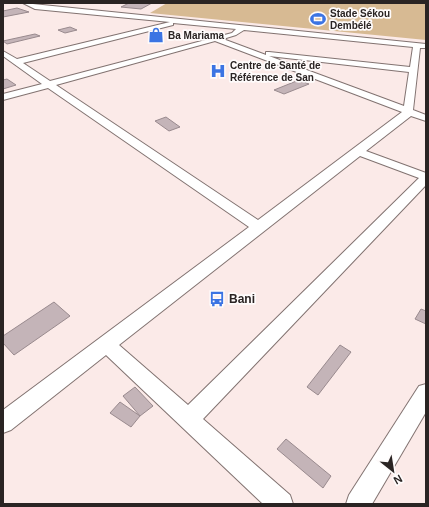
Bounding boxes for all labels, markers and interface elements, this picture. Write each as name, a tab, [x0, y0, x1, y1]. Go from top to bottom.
place label: Stade Sékou Dembélé	[330, 8, 390, 31]
sports icon: Stade Sékou Dembélé	[309, 10, 327, 28]
shop icon: Ba Mariama	[147, 26, 165, 44]
place label: Ba Mariama	[168, 30, 225, 41]
place label: Centre de Santé de Référence de San	[230, 60, 321, 83]
hospital icon: Centre de Santé de Référence de San	[209, 62, 227, 80]
bus stop icon: Bani	[208, 290, 226, 308]
place label: Bani	[229, 292, 255, 306]
north arrow	[373, 451, 413, 491]
text: N	[392, 472, 404, 487]

